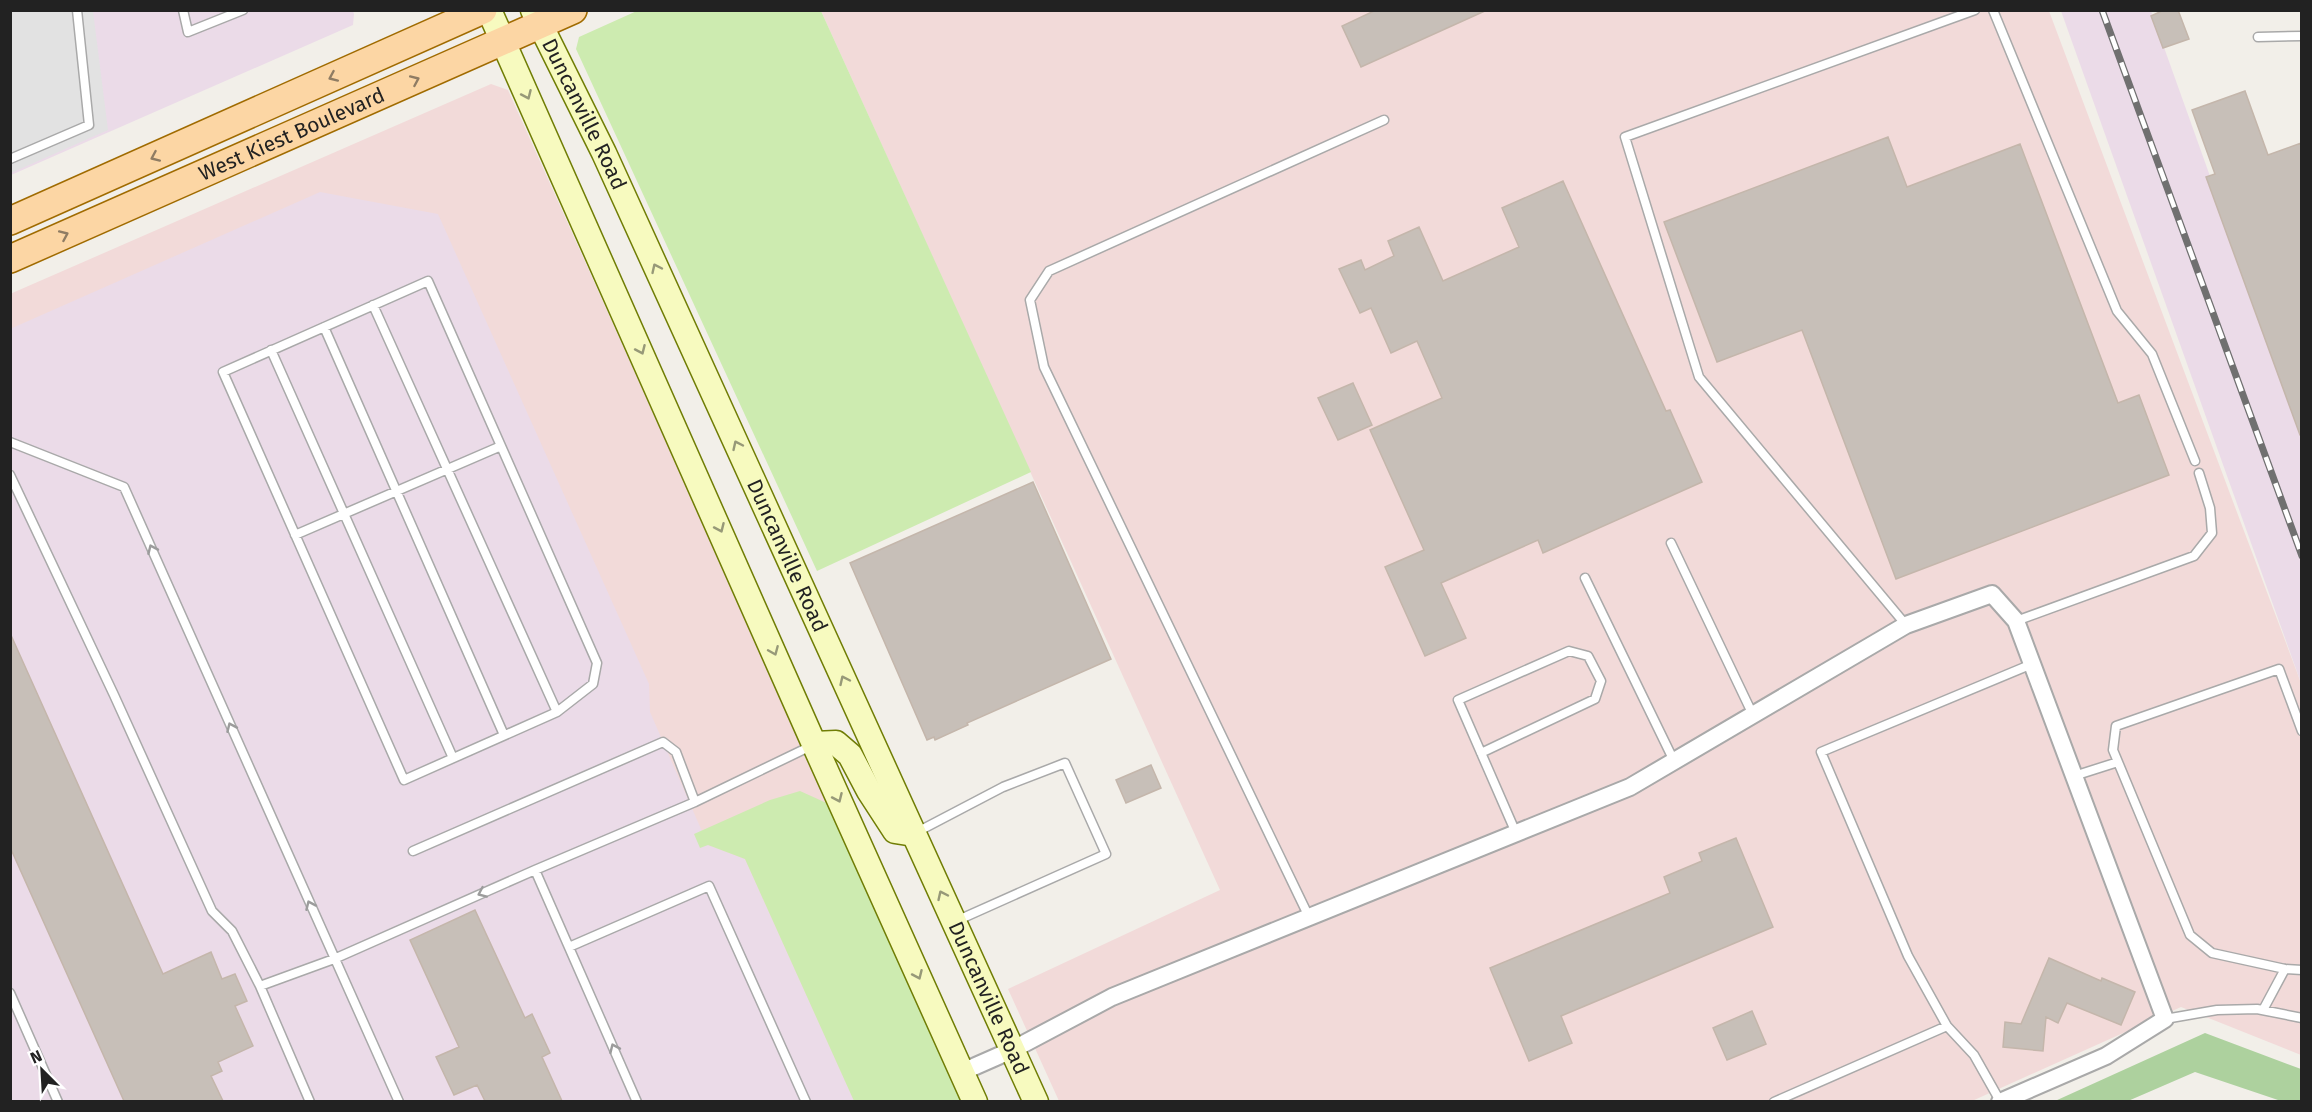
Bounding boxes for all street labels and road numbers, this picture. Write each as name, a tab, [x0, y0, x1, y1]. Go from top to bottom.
street label: Duncanville Road	[536, 34, 632, 194]
street label: West Kiest Boulevard	[195, 82, 389, 187]
street label: Duncanville Road	[741, 475, 833, 636]
street label: Duncanville Road	[943, 917, 1035, 1079]

